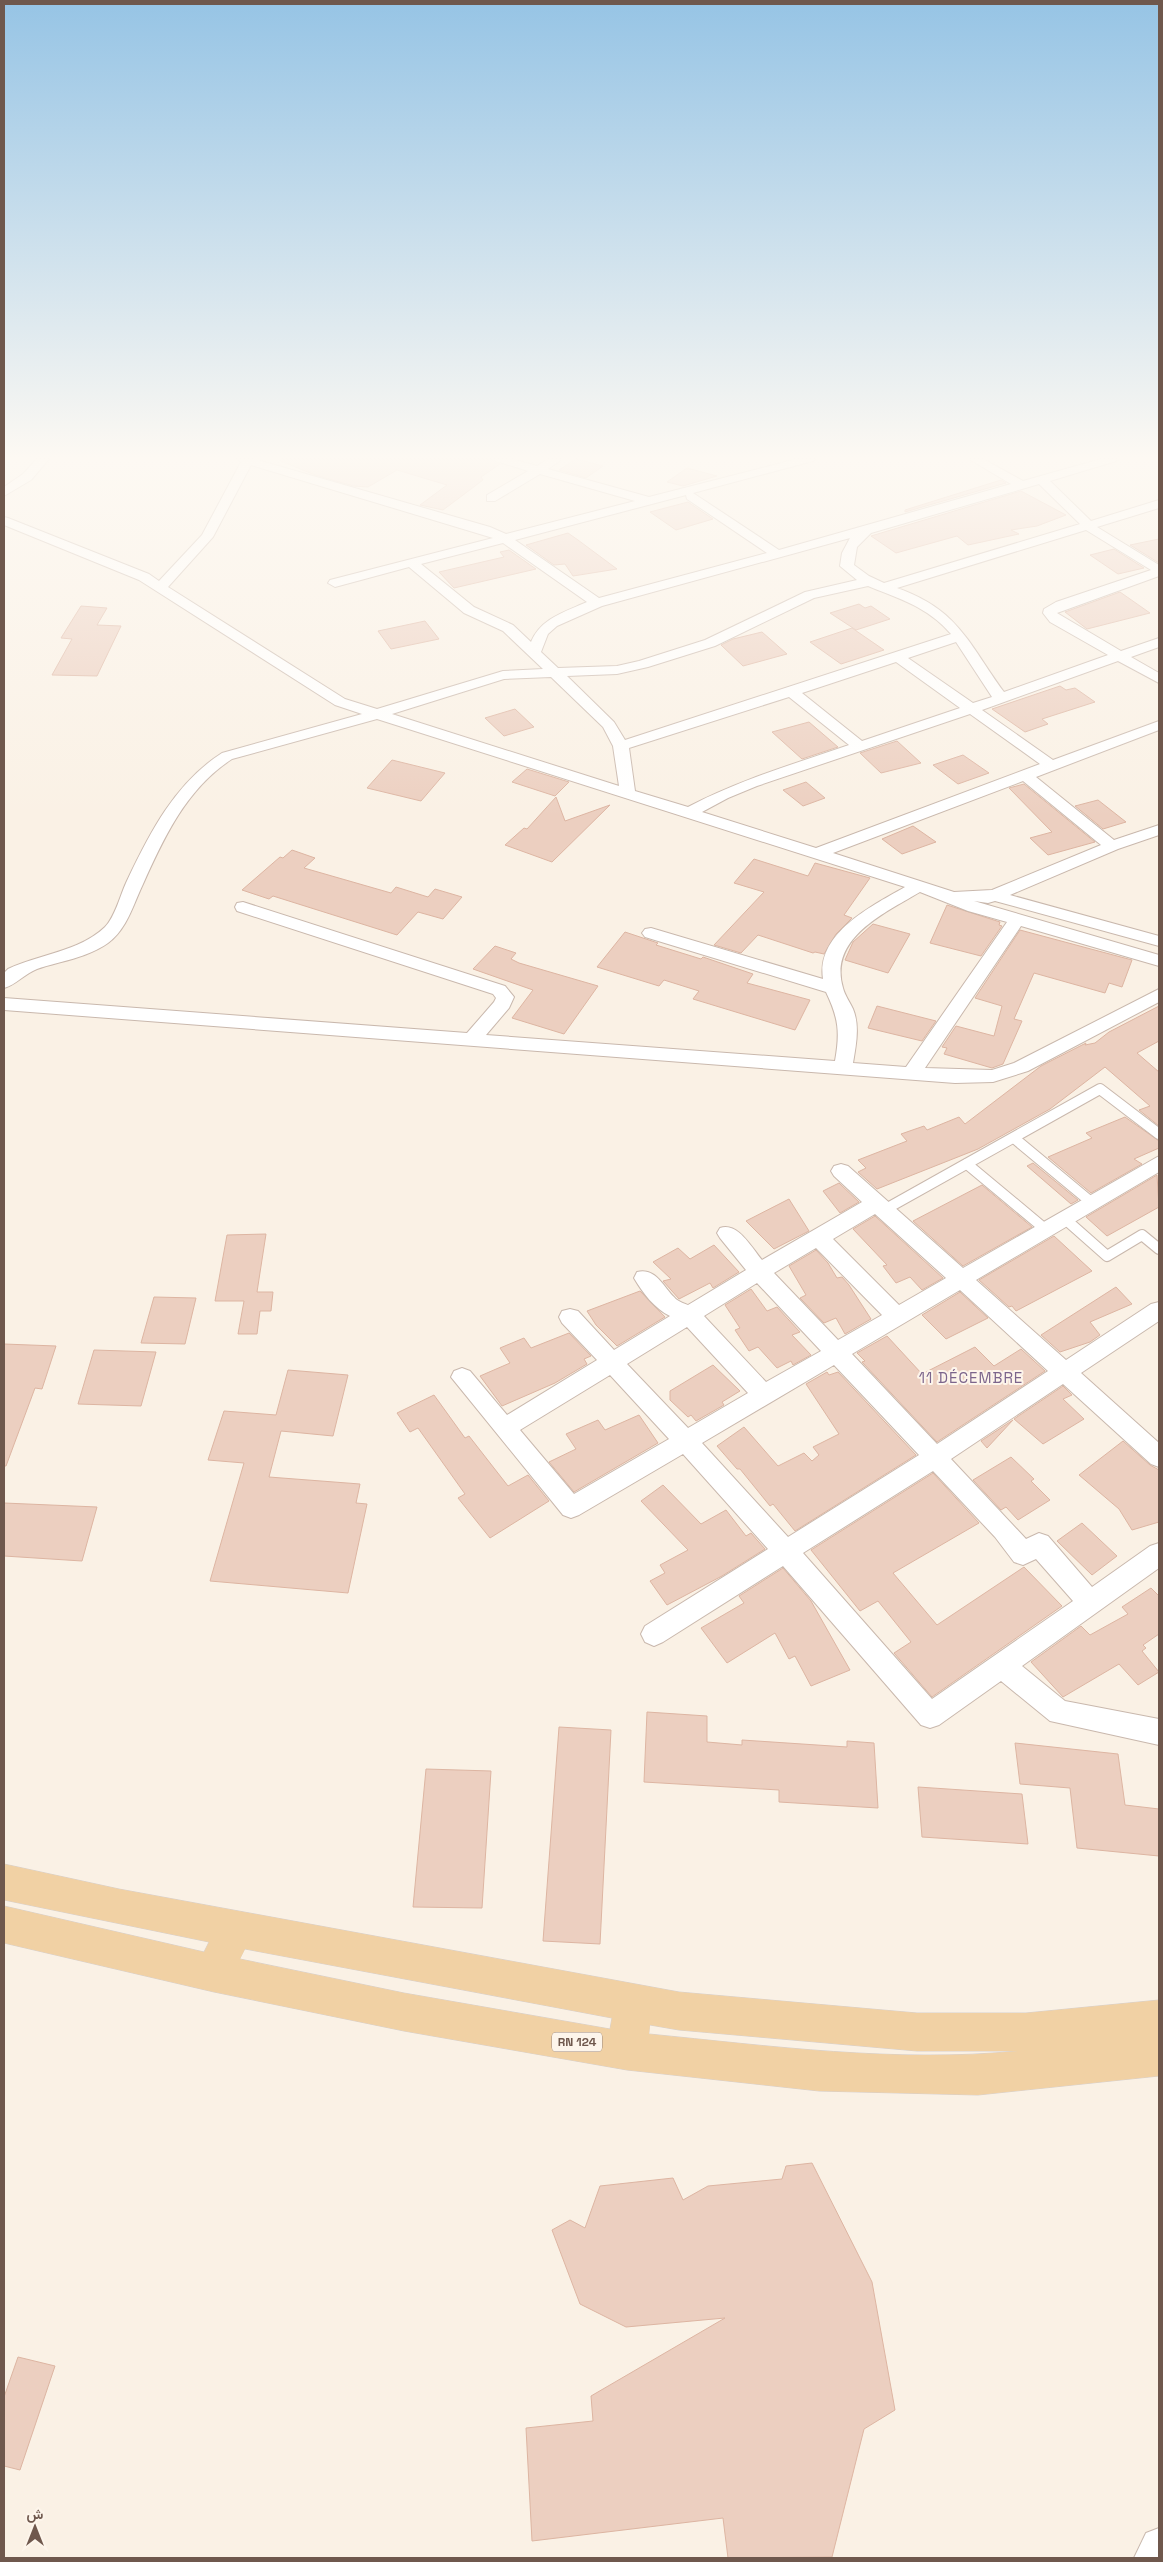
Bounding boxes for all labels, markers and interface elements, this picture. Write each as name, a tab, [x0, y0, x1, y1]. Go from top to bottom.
district label: 11 DÉCEMBRE	[919, 1368, 1023, 1387]
road number: RN 124	[552, 2032, 602, 2052]
north arrow	[10, 2502, 60, 2552]
text: ش	[27, 2505, 44, 2523]

